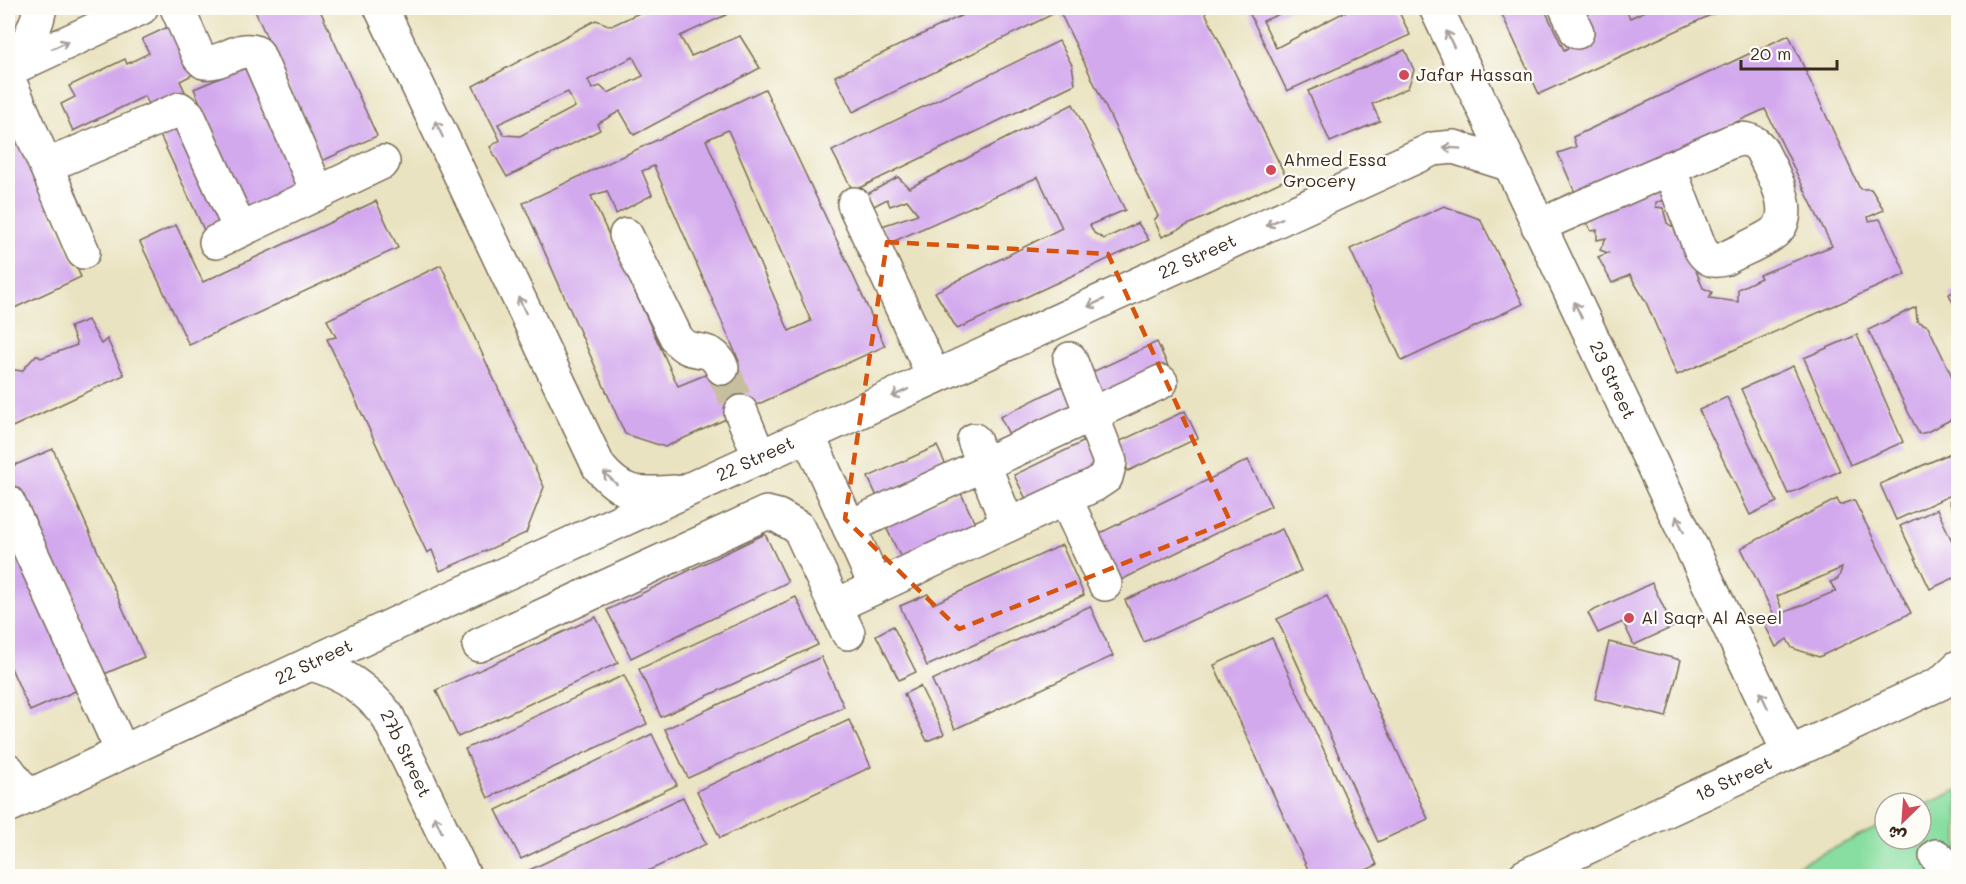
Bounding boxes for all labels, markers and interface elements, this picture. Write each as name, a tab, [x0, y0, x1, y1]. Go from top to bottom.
one-way arrow	[1444, 31, 1456, 49]
scale bar	[1741, 33, 1837, 71]
one-way arrow	[51, 38, 69, 50]
text: 20 m	[1750, 41, 1791, 65]
place label: Jafar Hassan	[1416, 62, 1533, 86]
marker: Jafar Hassan	[1397, 68, 1411, 82]
one-way arrow	[432, 121, 444, 139]
one-way arrow	[1443, 142, 1463, 153]
place label: Ahmed Essa Grocery	[1283, 147, 1387, 192]
marker: Ahmed Essa Grocery	[1264, 163, 1278, 177]
one-way arrow	[1265, 217, 1283, 228]
street label: 22 Street	[1154, 228, 1240, 284]
one-way arrow	[516, 297, 528, 315]
one-way arrow	[1088, 298, 1106, 309]
one-way arrow	[1572, 302, 1584, 320]
street label: 23 Street	[1585, 337, 1642, 423]
one-way arrow	[891, 387, 909, 399]
street label: 22 Street	[712, 430, 798, 486]
one-way arrow	[603, 471, 618, 485]
one-way arrow	[1674, 516, 1686, 534]
place label: Al Saqr Al Aseel	[1641, 605, 1782, 629]
marker: Al Saqr Al Aseel	[1622, 611, 1636, 625]
street label: 22 Street	[271, 633, 356, 690]
one-way arrow	[1758, 692, 1770, 710]
street label: 27b Street	[375, 705, 438, 801]
street label: 18 Street	[1691, 750, 1775, 806]
north arrow	[1873, 791, 1933, 851]
one-way arrow	[432, 815, 444, 833]
text: ش	[1884, 822, 1909, 848]

